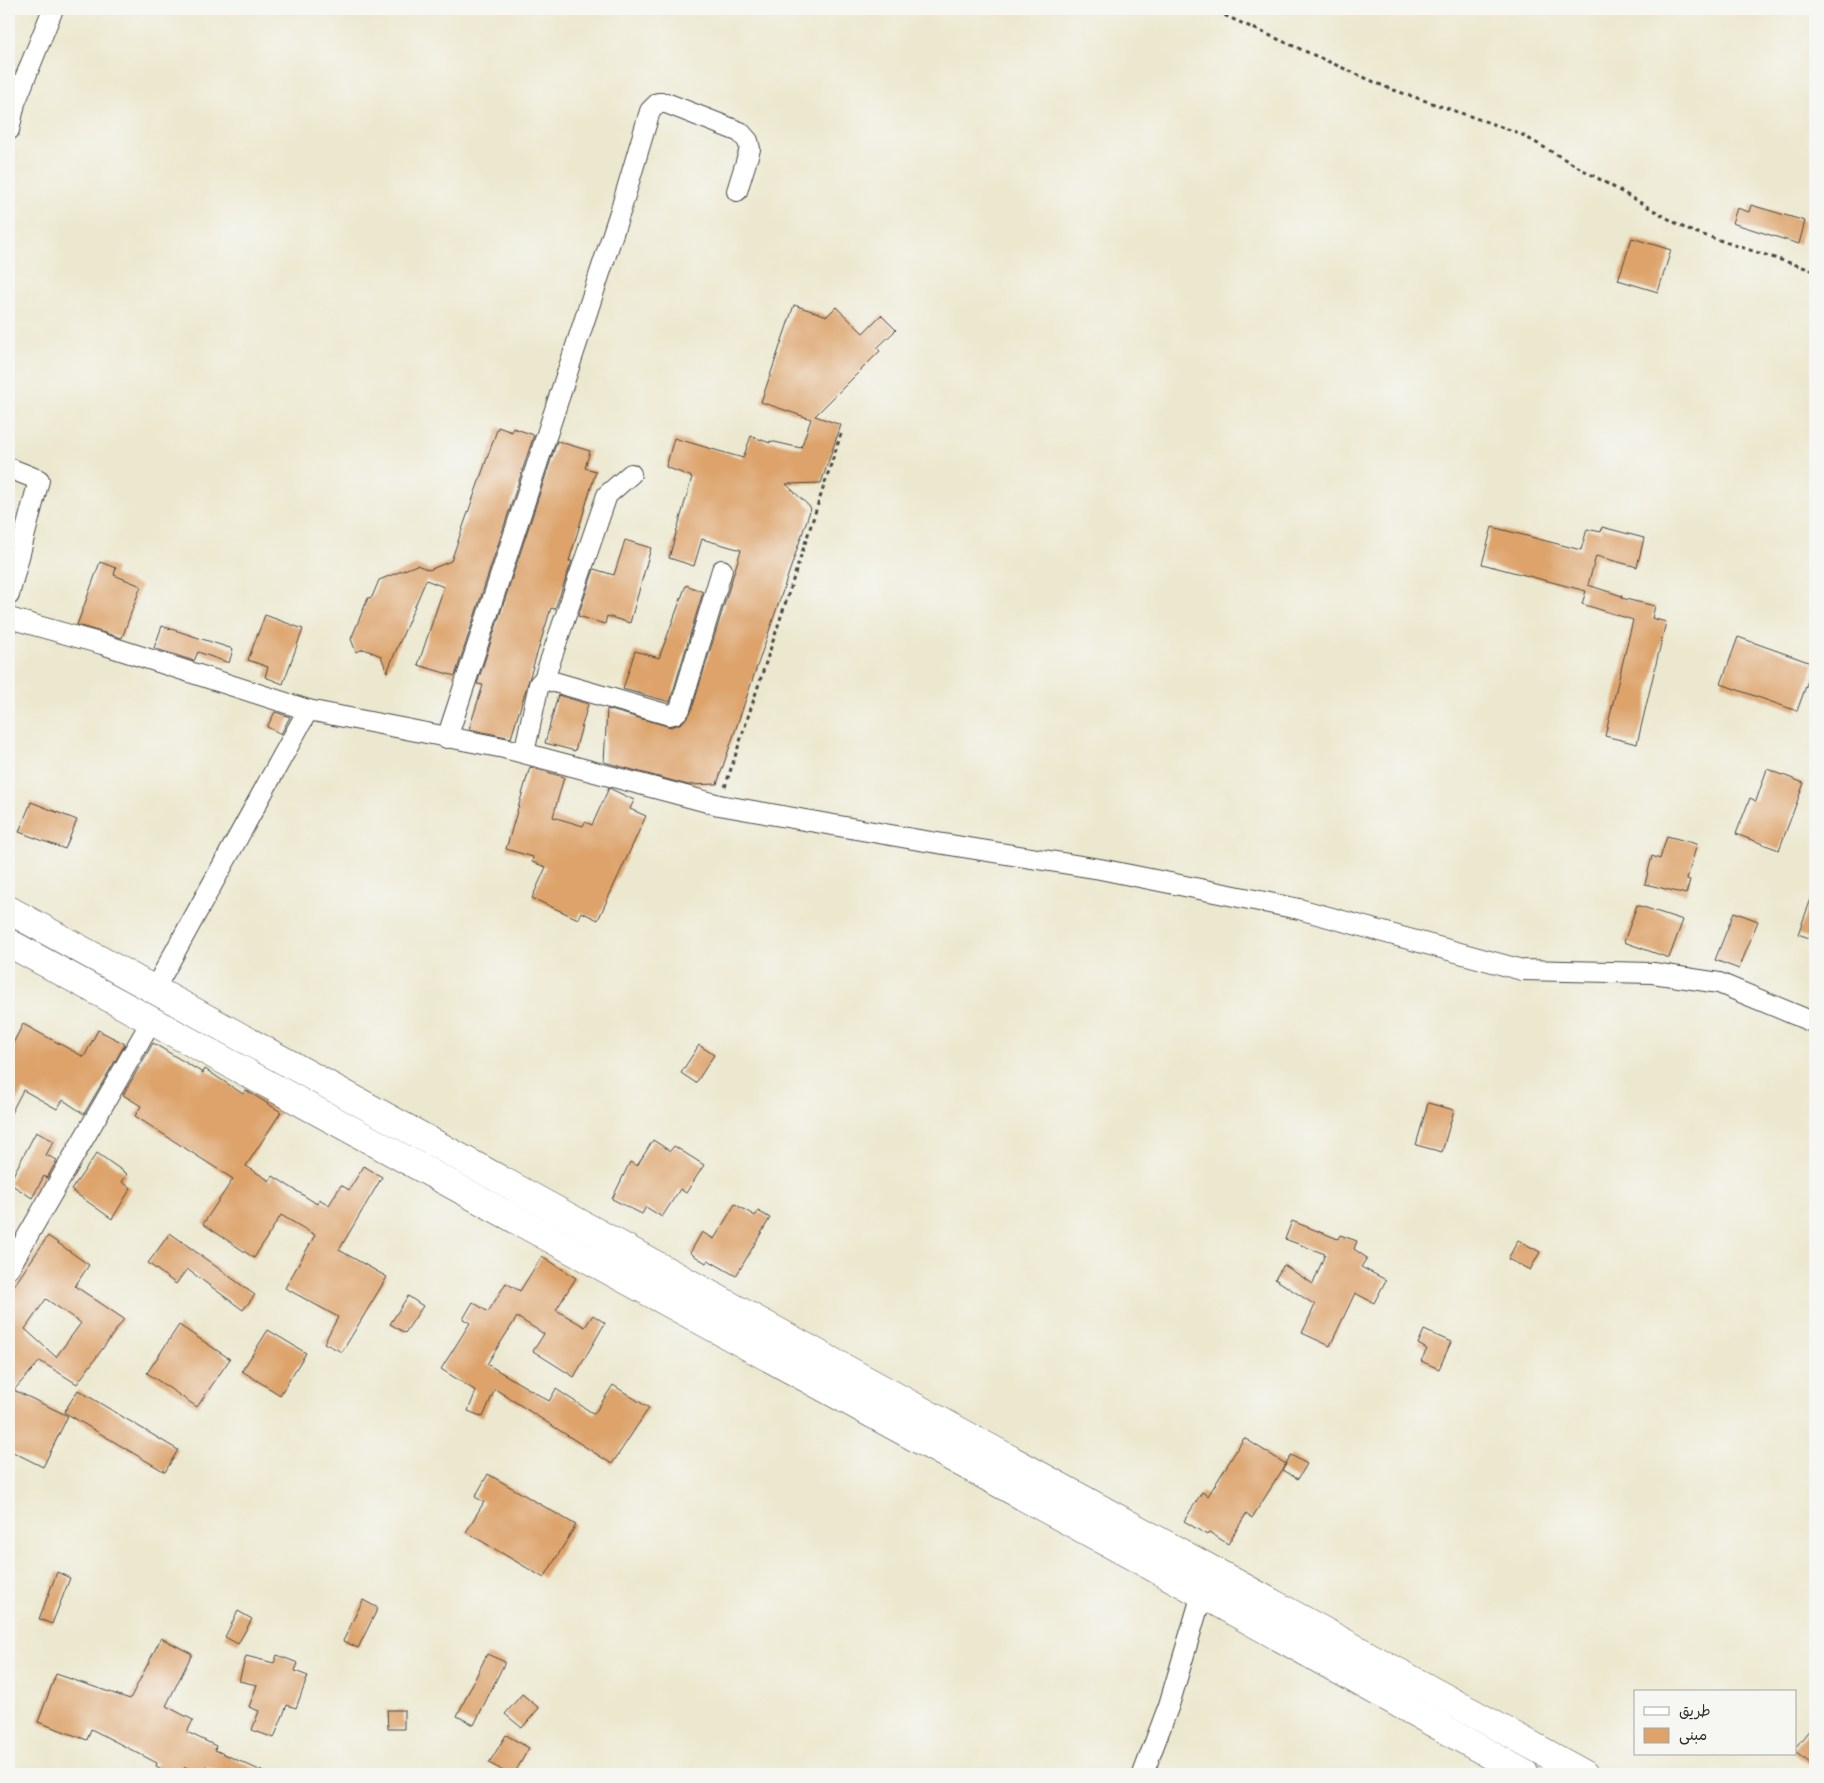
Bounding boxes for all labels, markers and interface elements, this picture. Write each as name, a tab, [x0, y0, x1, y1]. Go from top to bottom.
legend	[1634, 1690, 1796, 1756]
text: طريق	[1679, 1702, 1711, 1724]
text: مبنى	[1679, 1726, 1707, 1748]

